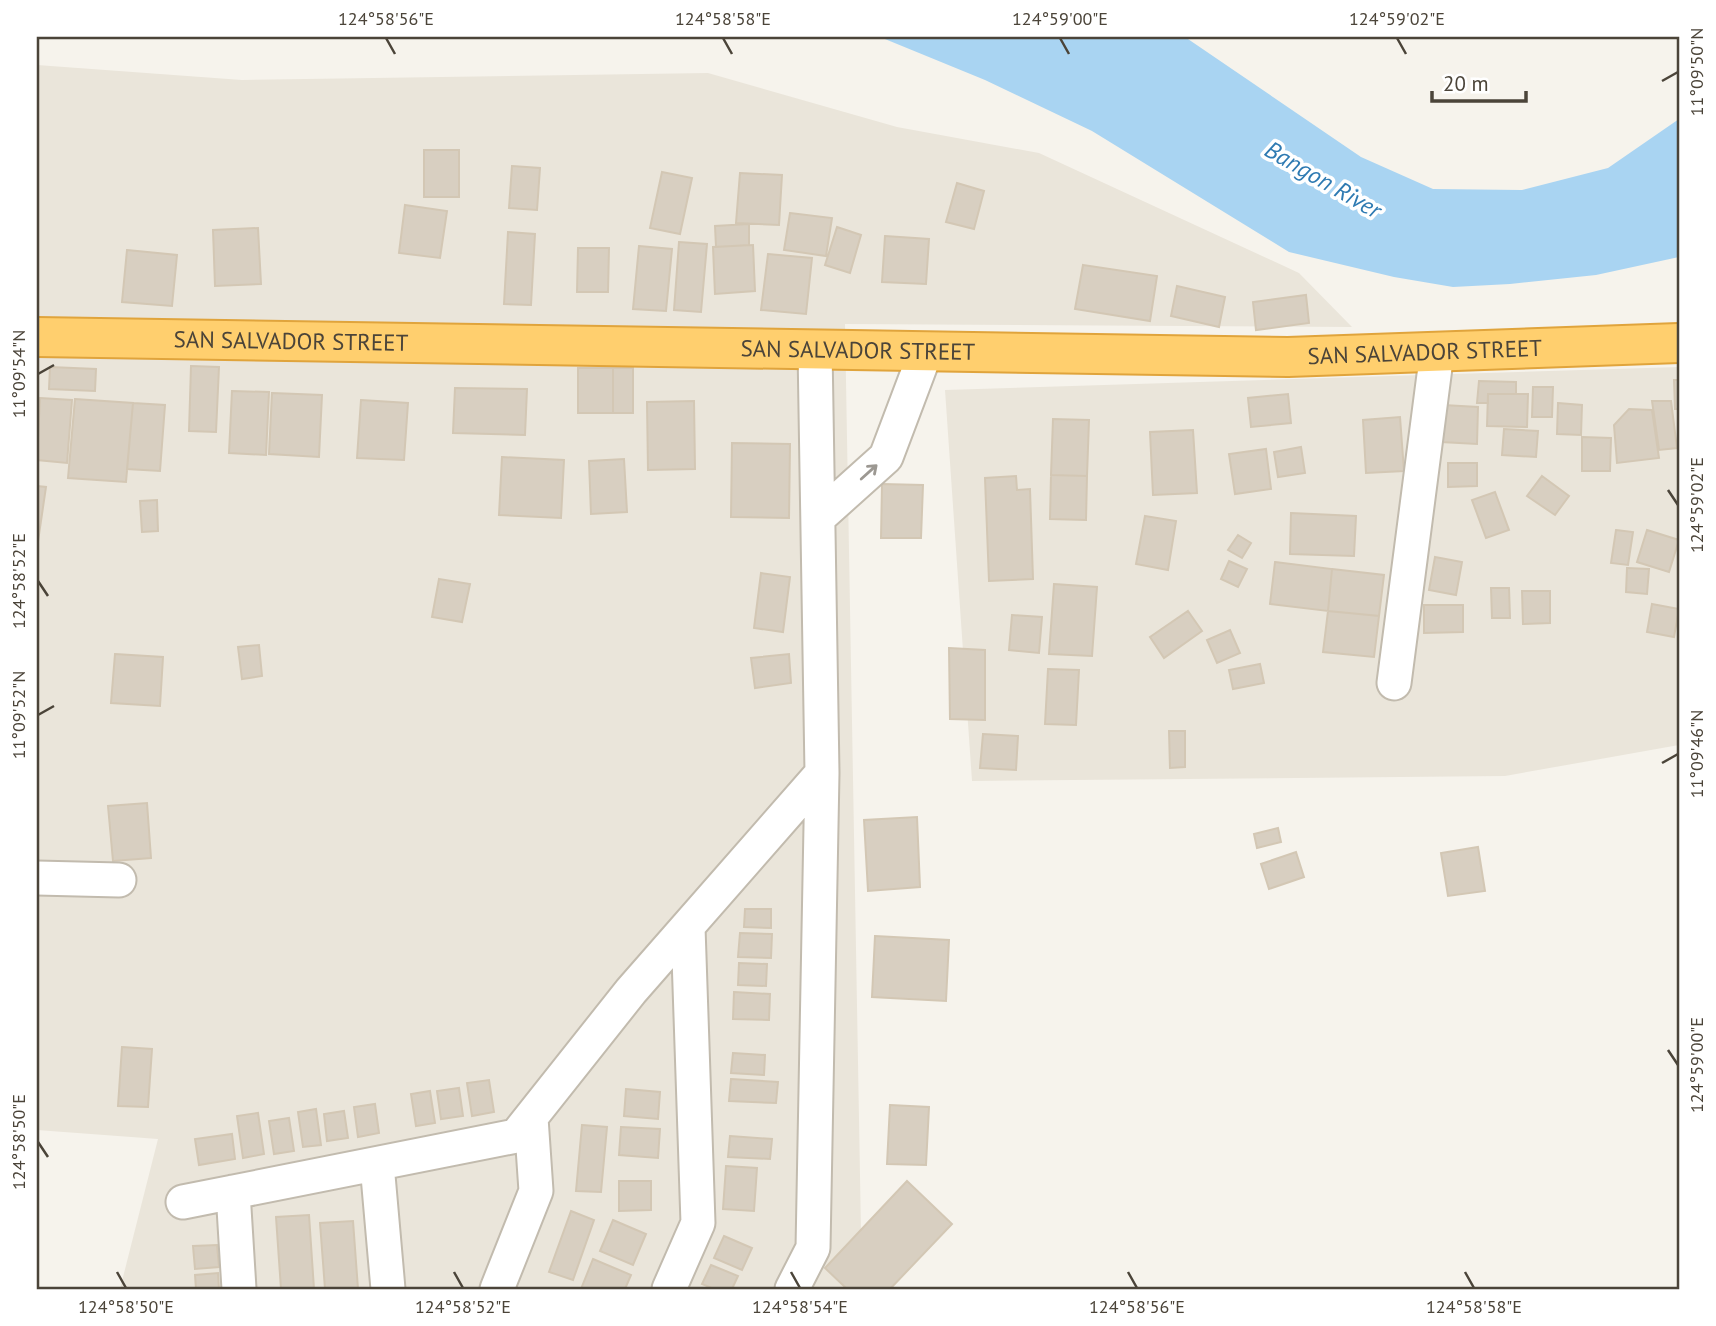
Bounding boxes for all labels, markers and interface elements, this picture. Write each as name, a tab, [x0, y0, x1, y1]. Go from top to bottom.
text: 124°58'56"E	[338, 7, 434, 30]
text: 124°58'58"E	[675, 7, 771, 30]
text: 124°59'00"E	[1012, 7, 1108, 30]
text: 124°59'02"E	[1349, 7, 1445, 30]
text: 11°09'50"N	[1685, 28, 1708, 116]
scale bar	[1432, 60, 1527, 104]
text: 20 m	[1443, 70, 1489, 97]
water label: Bangon River	[1260, 134, 1389, 226]
street label: SAN SALVADOR STREET	[173, 324, 409, 357]
text: 11°09'54"N	[7, 330, 30, 418]
street label: SAN SALVADOR STREET	[740, 333, 976, 366]
street label: SAN SALVADOR STREET	[1307, 333, 1543, 370]
text: 124°59'02"E	[1685, 457, 1708, 553]
one-way arrow	[860, 464, 877, 481]
text: 124°58'52"E	[7, 533, 30, 629]
text: 11°09'52"N	[7, 671, 30, 759]
text: 11°09'46"N	[1685, 710, 1708, 798]
text: 124°59'00"E	[1685, 1017, 1708, 1113]
text: 124°58'50"E	[7, 1094, 30, 1190]
text: 124°58'50"E	[78, 1295, 174, 1318]
text: 124°58'52"E	[415, 1295, 511, 1318]
text: 124°58'54"E	[752, 1295, 848, 1318]
text: 124°58'56"E	[1089, 1295, 1185, 1318]
text: 124°58'58"E	[1426, 1295, 1522, 1318]

